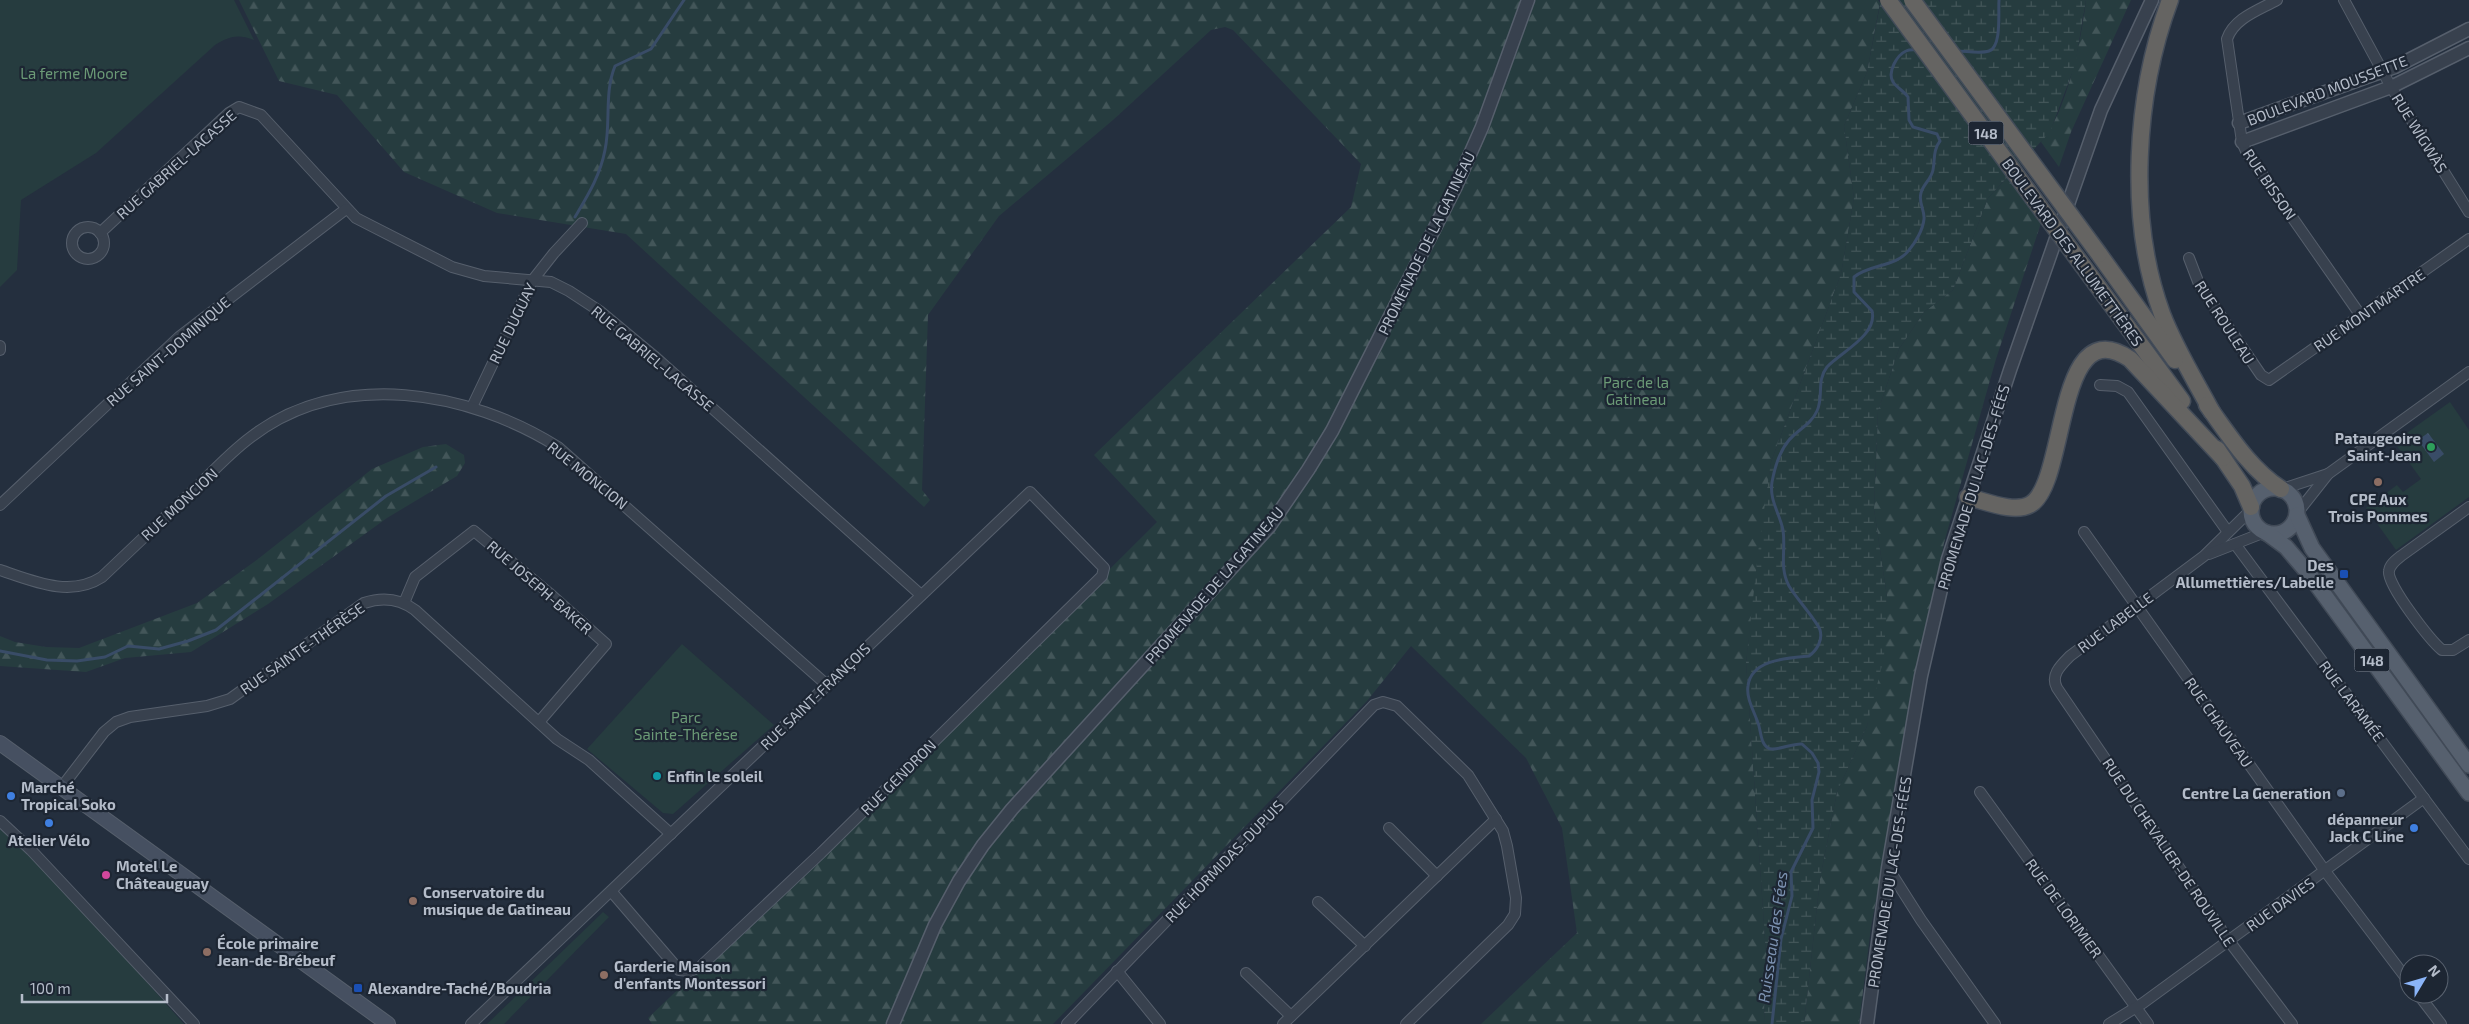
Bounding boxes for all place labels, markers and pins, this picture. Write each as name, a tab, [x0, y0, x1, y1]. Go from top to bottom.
place label: Pataugeoire Saint-Jean	[2335, 429, 2421, 464]
marker: Pataugeoire Saint-Jean	[2425, 441, 2437, 453]
marker: CPE Aux Trois Pommes	[2372, 476, 2384, 488]
place label: CPE Aux Trois Pommes	[2328, 490, 2428, 525]
place label: Des Allumettières/Labelle	[2176, 556, 2334, 591]
marker: Des Allumettières/Labelle	[2338, 568, 2350, 580]
place label: Enfin le soleil	[667, 767, 763, 785]
marker: Enfin le soleil	[651, 770, 663, 782]
place label: Marché Tropical Soko	[21, 778, 116, 813]
place label: Centre La Generation	[2182, 784, 2331, 802]
marker: Centre La Generation	[2335, 787, 2347, 799]
marker: Marché Tropical Soko	[5, 790, 17, 802]
place label: dépanneur Jack C Line	[2327, 810, 2405, 845]
marker: Atelier Vélo	[43, 817, 55, 829]
marker: dépanneur Jack C Line	[2408, 822, 2420, 834]
place label: Atelier Vélo	[8, 831, 90, 849]
place label: Motel Le Châteauguay	[116, 857, 210, 893]
marker: Motel Le Châteauguay	[100, 869, 112, 881]
place label: Conservatoire du musique de Gatineau	[423, 883, 571, 918]
marker: Conservatoire du musique de Gatineau	[407, 895, 419, 907]
place label: École primaire Jean-de-Brébeuf	[217, 933, 336, 969]
marker: École primaire Jean-de-Brébeuf	[201, 946, 213, 958]
place label: Garderie Maison d'enfants Montessori	[614, 957, 766, 992]
marker: Garderie Maison d'enfants Montessori	[598, 969, 610, 981]
place label: Alexandre-Taché/Boudria	[368, 979, 551, 997]
marker: Alexandre-Taché/Boudria	[352, 982, 364, 994]

